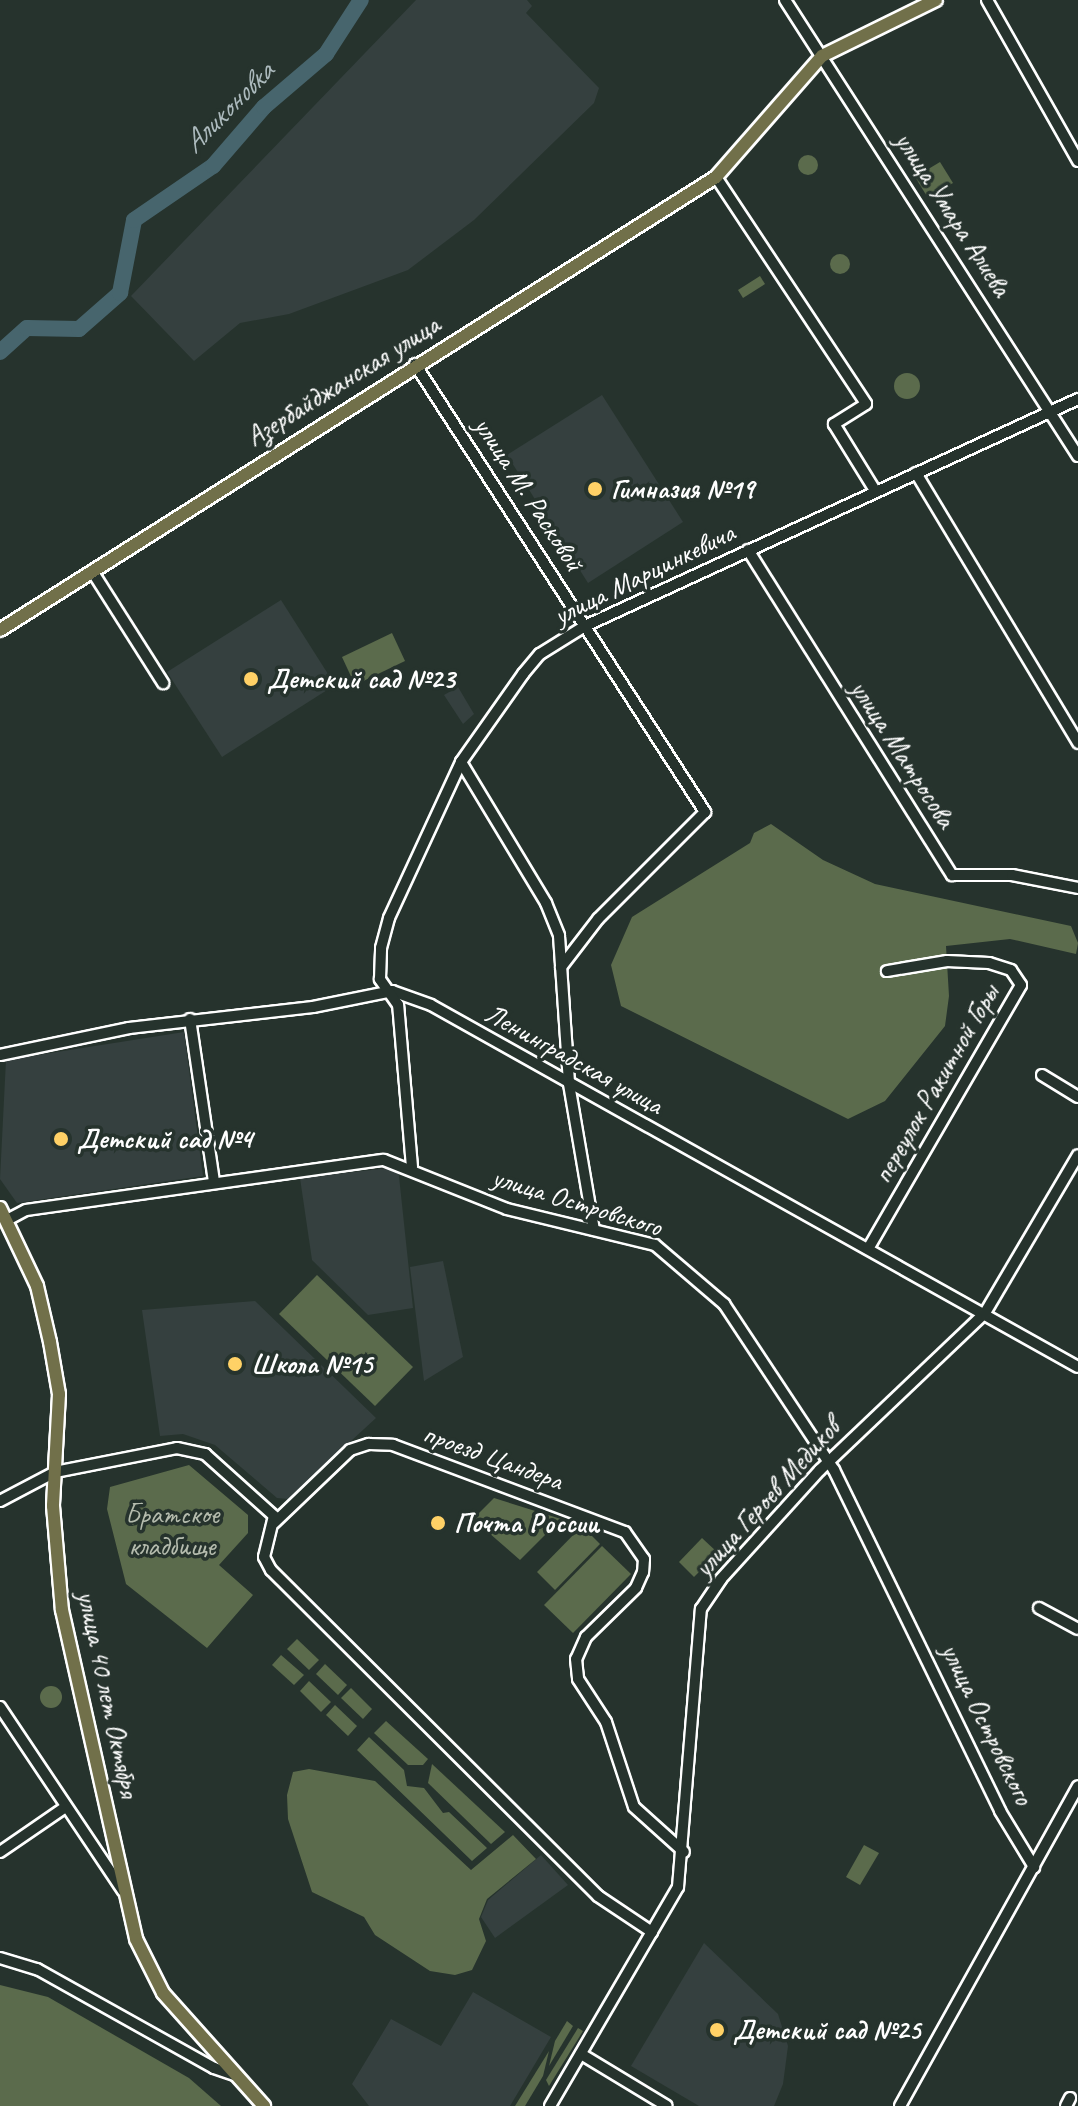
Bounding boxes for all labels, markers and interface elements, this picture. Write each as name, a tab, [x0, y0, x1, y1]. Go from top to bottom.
water label: Аликоновка	[175, 54, 281, 160]
street label: улица Умара Алиева	[887, 125, 1019, 303]
street label: Азербайджанская улица	[240, 308, 446, 454]
street label: улица М. Расковой	[467, 411, 591, 577]
place label: Гимназия №19	[611, 472, 754, 506]
marker: Гимназия №19	[586, 480, 604, 498]
street label: улица Марцинкевича	[548, 516, 740, 632]
place label: Детский сад №23	[267, 662, 455, 696]
marker: Детский сад №23	[242, 670, 260, 688]
street label: улица Матросова	[843, 674, 963, 834]
street label: переулок Ракитной Горы	[865, 977, 1007, 1191]
street label: Ленинградская улица	[478, 996, 670, 1122]
place label: Детский сад №4	[77, 1122, 252, 1156]
marker: Детский сад №4	[52, 1130, 70, 1148]
street label: улица Островского	[487, 1160, 667, 1244]
place label: Школа №15	[251, 1347, 372, 1381]
marker: Школа №15	[226, 1355, 244, 1373]
street label: улица Героев Медиков	[687, 1411, 847, 1585]
street label: проезд Цандера	[418, 1416, 568, 1498]
park label: Братское кладбище	[125, 1497, 219, 1563]
place label: Почта России	[454, 1506, 596, 1540]
marker: Почта России	[429, 1514, 447, 1532]
street label: улица 40 лет Октября	[69, 1586, 147, 1802]
street label: улица Островского	[933, 1637, 1041, 1811]
place label: Детский сад №25	[733, 2013, 920, 2047]
marker: Детский сад №25	[708, 2021, 726, 2039]

